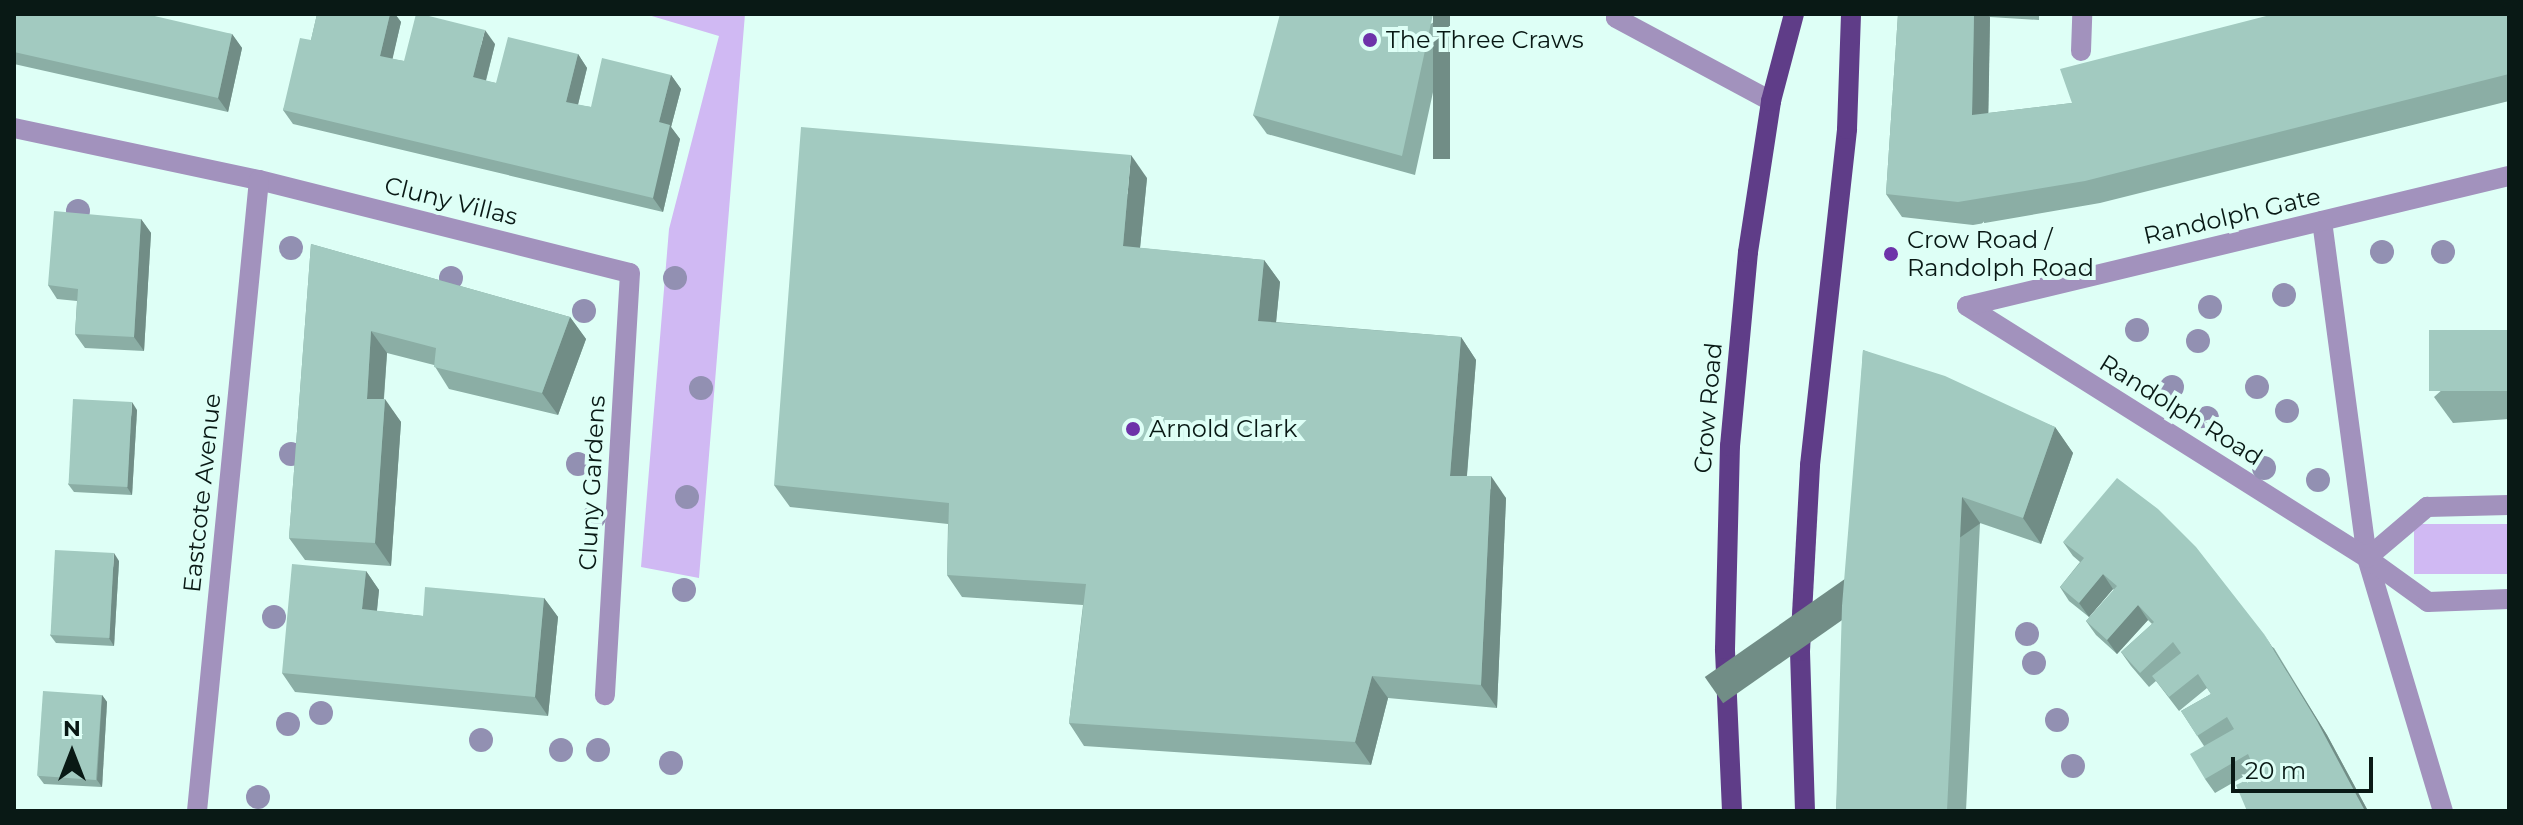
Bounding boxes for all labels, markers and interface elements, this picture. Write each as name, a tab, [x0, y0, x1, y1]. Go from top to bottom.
place label: The Three Craws	[1386, 26, 1584, 54]
marker: The Three Craws	[1361, 31, 1379, 49]
street label: Cluny Villas	[381, 171, 521, 231]
street label: Randolph Gate	[2141, 182, 2323, 250]
place label: Crow Road / Randolph Road	[1907, 226, 2094, 282]
marker: Crow Road / Randolph Road	[1882, 245, 1900, 263]
street label: Crow Road	[1688, 341, 1728, 475]
street label: Randolph Road	[2094, 348, 2268, 472]
street label: Eastcote Avenue	[177, 392, 227, 594]
street label: Cluny Gardens	[573, 395, 611, 571]
place label: Arnold Clark	[1149, 415, 1297, 443]
marker: Arnold Clark	[1124, 420, 1142, 438]
north arrow	[32, 713, 112, 793]
text: N	[63, 715, 81, 742]
scale bar	[2235, 741, 2377, 791]
text: 20 m	[2245, 756, 2306, 785]

